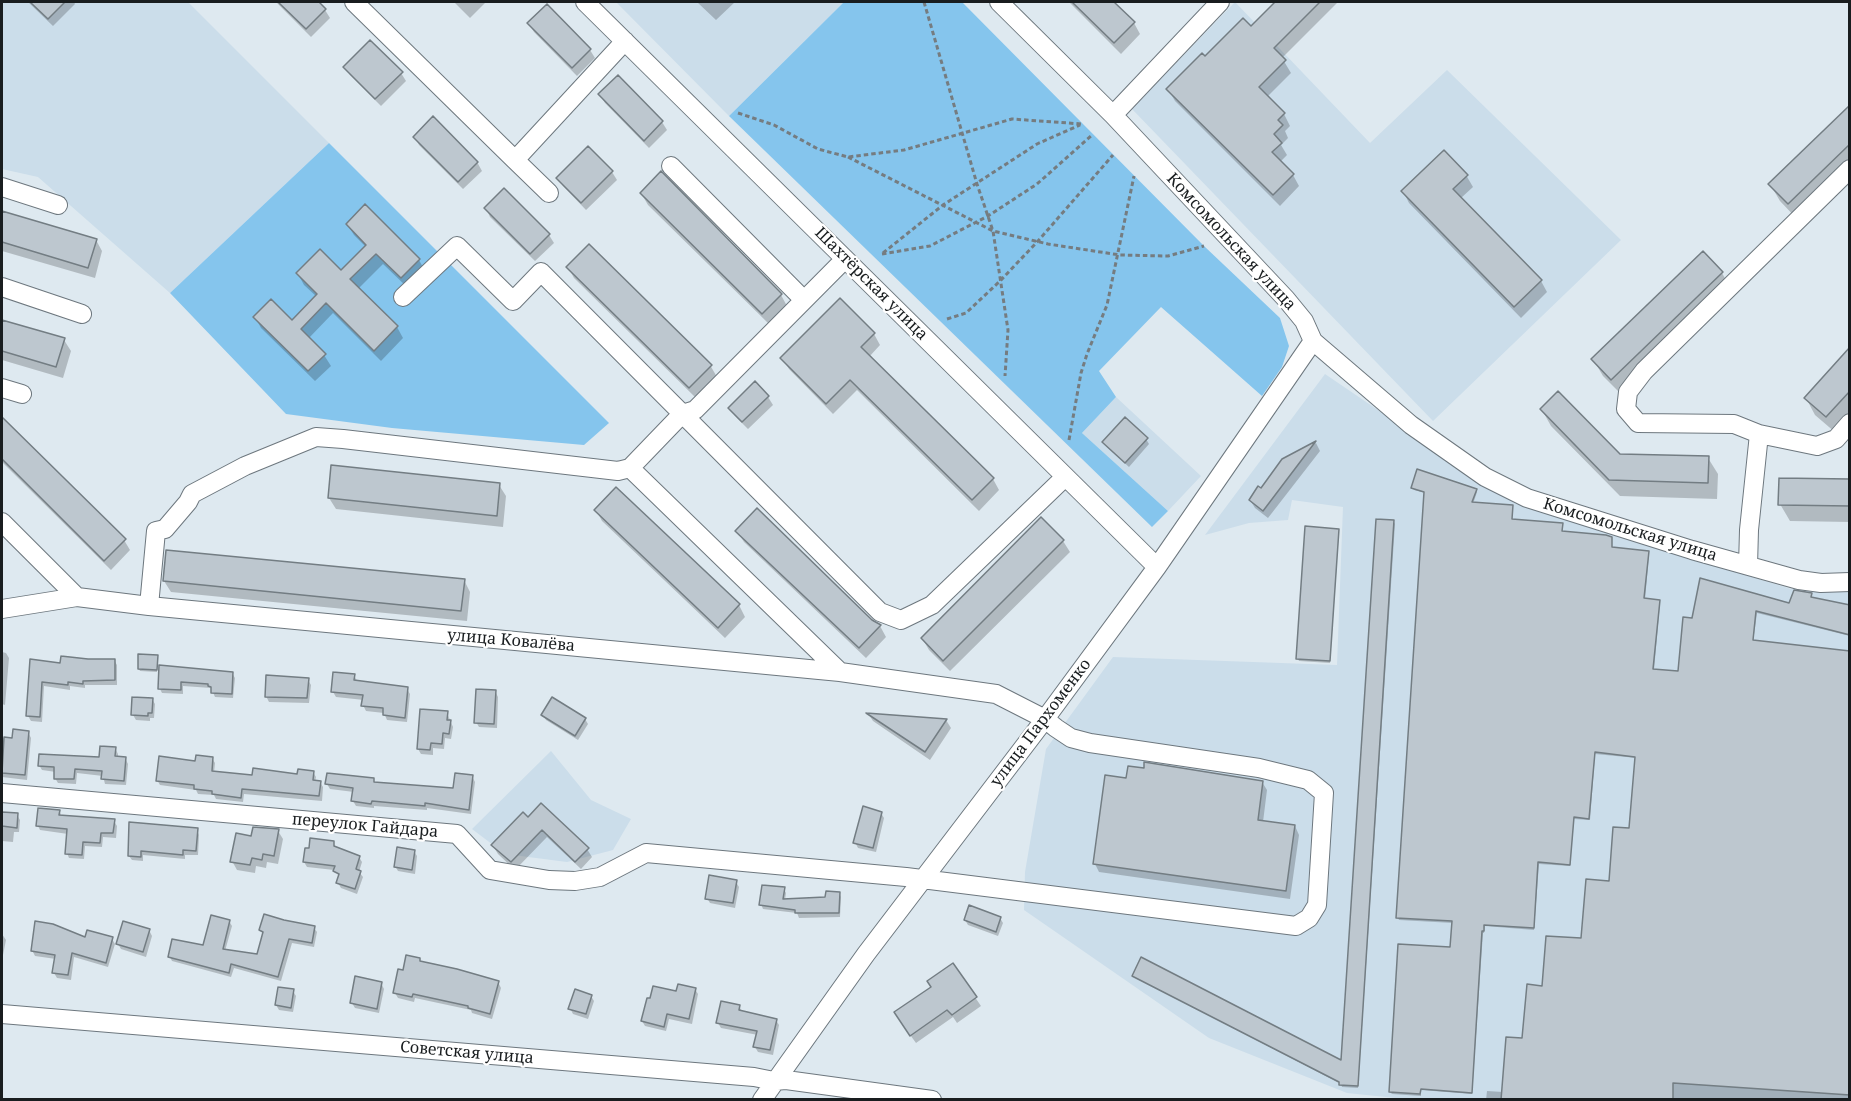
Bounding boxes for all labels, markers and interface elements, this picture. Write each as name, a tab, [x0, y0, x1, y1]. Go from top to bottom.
street label: Комсомольская улица	[1162, 169, 1300, 315]
street label: Шахтёрская улица	[811, 224, 931, 344]
street label: Комсомольская улица	[1541, 494, 1719, 566]
street label: улица Ковалёва	[446, 626, 576, 656]
street label: улица Пархоменко	[987, 655, 1095, 791]
street label: переулок Гайдара	[291, 810, 439, 842]
street label: Советская улица	[399, 1038, 535, 1068]

